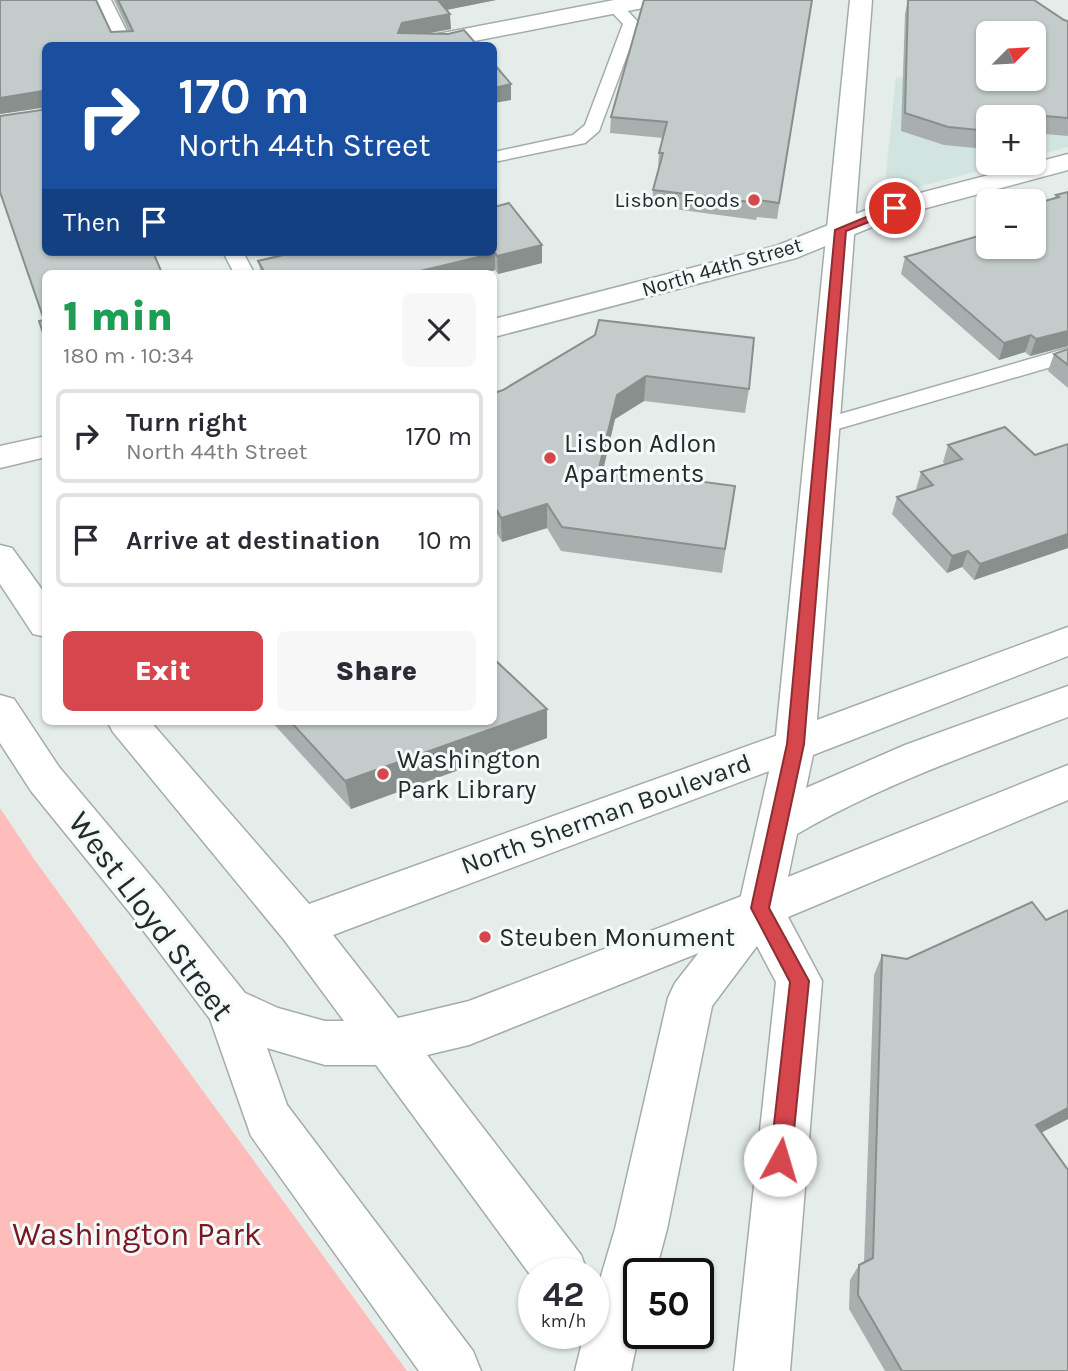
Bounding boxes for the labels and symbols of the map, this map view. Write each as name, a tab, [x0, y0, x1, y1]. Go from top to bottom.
north arrow	[976, 21, 1046, 91]
pin	[865, 178, 925, 238]
place label: Lisbon Foods	[614, 188, 740, 212]
marker: Lisbon Foods	[746, 192, 762, 208]
street label: North 44th Street	[639, 233, 805, 301]
place label: Lisbon Adlon Apartments	[564, 428, 717, 489]
marker: Lisbon Adlon Apartments	[542, 450, 558, 466]
place label: Washington Park Library	[397, 744, 541, 805]
street label: North Sherman Boulevard	[457, 747, 755, 881]
marker: Washington Park Library	[375, 766, 391, 782]
street label: West Lloyd Street	[61, 805, 241, 1027]
place label: Steuben Monument	[499, 922, 735, 953]
marker: Steuben Monument	[477, 929, 493, 945]
position arrow	[743, 1123, 817, 1197]
park label: Washington Park	[12, 1216, 262, 1253]
speed limit sign: 50	[623, 1258, 714, 1349]

